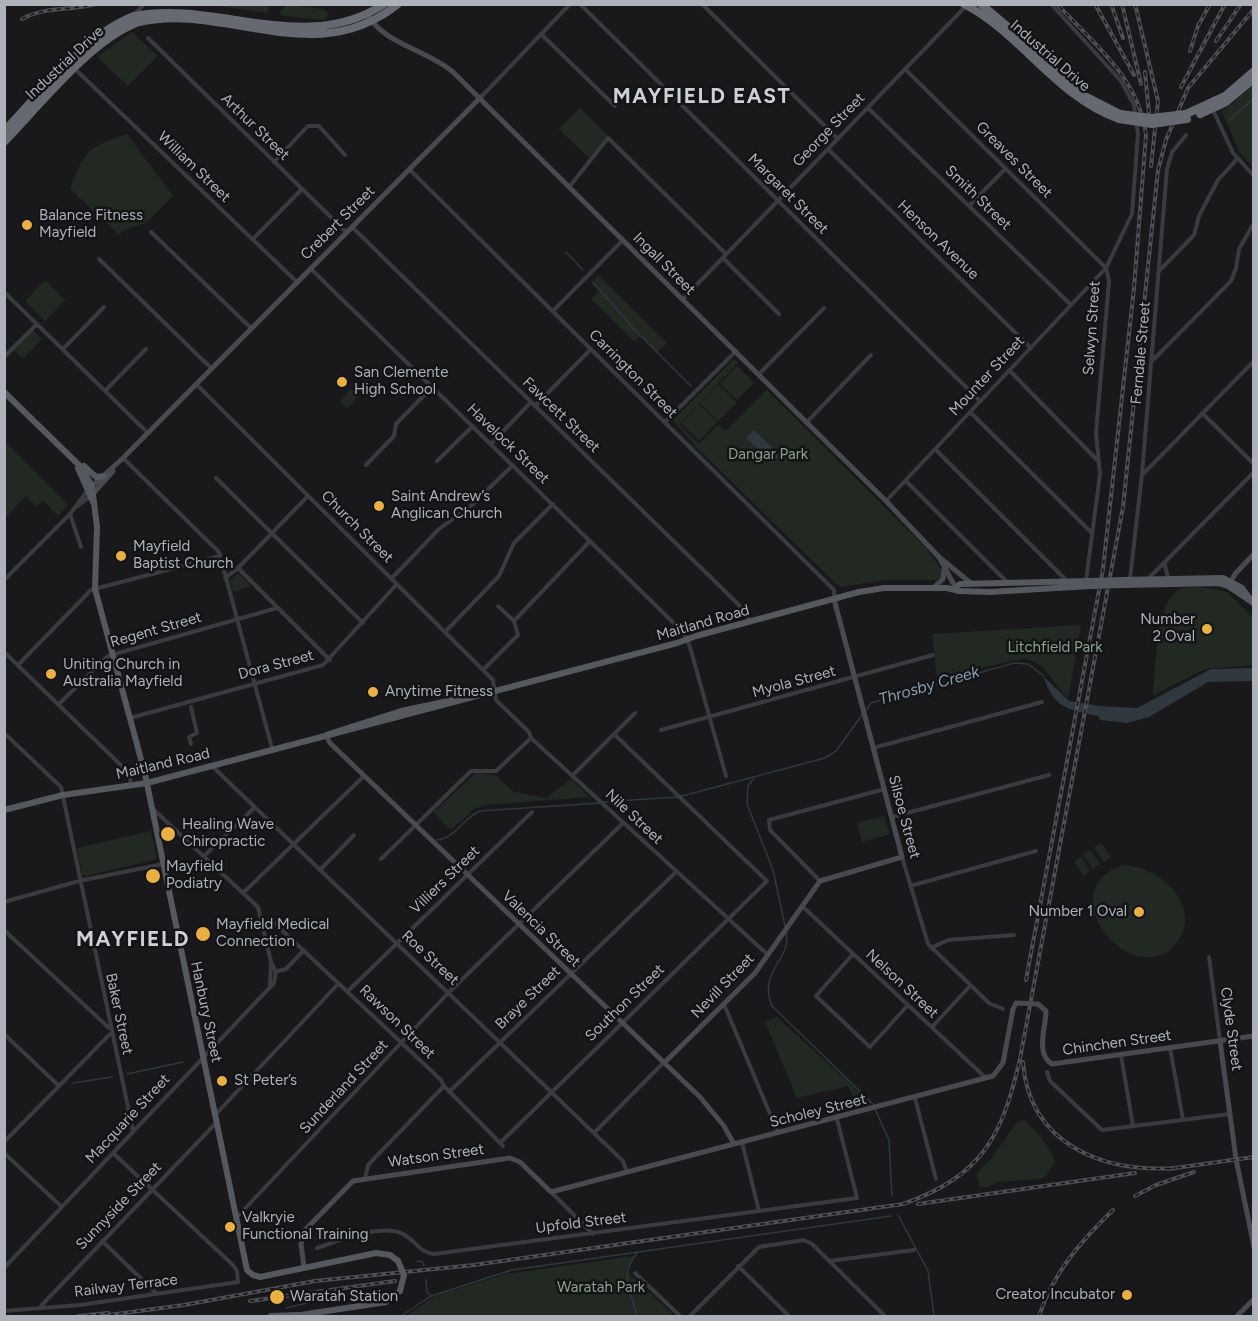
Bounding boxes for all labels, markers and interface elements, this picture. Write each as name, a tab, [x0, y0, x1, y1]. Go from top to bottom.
street label: Industrial Drive	[1006, 16, 1094, 96]
street label: Industrial Drive	[22, 22, 108, 104]
district label: MAYFIELD EAST	[613, 84, 791, 110]
street label: George Street	[789, 89, 869, 171]
street label: Arthur Street	[217, 90, 293, 164]
street label: Greaves Street	[972, 118, 1056, 202]
street label: William Street	[154, 128, 234, 206]
street label: Margaret Street	[744, 150, 832, 238]
street label: Smith Street	[941, 162, 1015, 234]
street label: Crebert Street	[297, 182, 379, 264]
street label: Henson Avenue	[894, 197, 982, 283]
place label: Balance Fitness Mayfield	[39, 207, 143, 242]
marker: Balance Fitness Mayfield	[20, 218, 34, 232]
street label: Ingall Street	[629, 229, 699, 299]
street label: Selwyn Street	[1080, 280, 1104, 376]
street label: Ferndale Street	[1128, 301, 1154, 405]
street label: Carrington Street	[585, 326, 681, 422]
street label: Mounter Street	[945, 332, 1029, 420]
place label: San Clemente High School	[354, 364, 448, 399]
street label: Fawcett Street	[519, 374, 603, 456]
marker: San Clemente High School	[335, 375, 349, 389]
street label: Havelock Street	[463, 400, 553, 488]
park label: Dangar Park	[728, 446, 808, 464]
street label: Church Street	[317, 487, 397, 567]
place label: Saint Andrew’s Anglican Church	[391, 488, 502, 523]
marker: Saint Andrew’s Anglican Church	[372, 499, 386, 513]
place label: Mayfield Baptist Church	[133, 538, 233, 573]
marker: Mayfield Baptist Church	[114, 549, 128, 563]
street label: Maitland Road	[654, 601, 752, 645]
street label: Regent Street	[108, 608, 204, 652]
place label: Number 2 Oval	[1140, 611, 1195, 646]
marker: Number 2 Oval	[1200, 622, 1214, 636]
park label: Litchfield Park	[1008, 639, 1102, 657]
street label: Dora Street	[236, 646, 316, 684]
place label: Uniting Church in Australia Mayfield	[63, 656, 182, 691]
street label: Myola Street	[750, 662, 838, 702]
water label: Throsby Creek	[876, 662, 982, 710]
marker: Uniting Church in Australia Mayfield	[44, 667, 58, 681]
place label: Anytime Fitness	[385, 683, 493, 701]
marker: Anytime Fitness	[366, 685, 380, 699]
street label: Maitland Road	[114, 744, 212, 784]
street label: Silsoe Street	[884, 773, 924, 861]
street label: Nile Street	[601, 786, 667, 848]
place label: Healing Wave Chiropractic	[182, 816, 274, 851]
marker: Healing Wave Chiropractic	[159, 825, 177, 843]
street label: Villiers Street	[406, 842, 484, 918]
place label: Mayfield Podiatry	[166, 858, 223, 893]
marker: Mayfield Podiatry	[144, 867, 162, 885]
street label: Valencia Street	[498, 887, 584, 971]
place label: Number 1 Oval	[1028, 903, 1127, 921]
marker: Number 1 Oval	[1132, 905, 1146, 919]
place label: Mayfield Medical Connection	[216, 916, 329, 951]
marker: Mayfield Medical Connection	[194, 925, 212, 943]
district label: MAYFIELD	[76, 927, 190, 953]
street label: Roe Street	[398, 927, 462, 989]
street label: Nelson Street	[862, 946, 942, 1022]
street label: Nevill Street	[688, 950, 758, 1022]
street label: Hanbury Street	[186, 960, 226, 1064]
street label: Southon Street	[582, 961, 668, 1045]
street label: Braye Street	[492, 963, 564, 1033]
street label: Baker Street	[102, 972, 136, 1056]
street label: Rawson Street	[355, 981, 439, 1063]
street label: Clyde Street	[1216, 986, 1246, 1072]
street label: Chinchen Street	[1061, 1026, 1173, 1060]
street label: Sunderland Street	[296, 1036, 392, 1138]
street label: Macquarie Street	[82, 1071, 174, 1167]
place label: St Peter’s	[234, 1072, 297, 1090]
marker: St Peter’s	[215, 1074, 229, 1088]
street label: Scholey Street	[768, 1090, 868, 1132]
street label: Watson Street	[387, 1140, 485, 1172]
street label: Sunnyside Street	[72, 1158, 166, 1254]
street label: Upfold Street	[535, 1208, 627, 1238]
place label: Valkryie Functional Training	[242, 1209, 369, 1244]
marker: Valkryie Functional Training	[223, 1220, 237, 1234]
street label: Railway Terrace	[73, 1271, 179, 1301]
park label: Waratah Park	[557, 1279, 645, 1297]
place label: Creator Incubator	[995, 1286, 1115, 1304]
marker: Waratah Station	[268, 1288, 286, 1306]
place label: Waratah Station	[290, 1288, 398, 1306]
marker: Creator Incubator	[1120, 1288, 1134, 1302]

